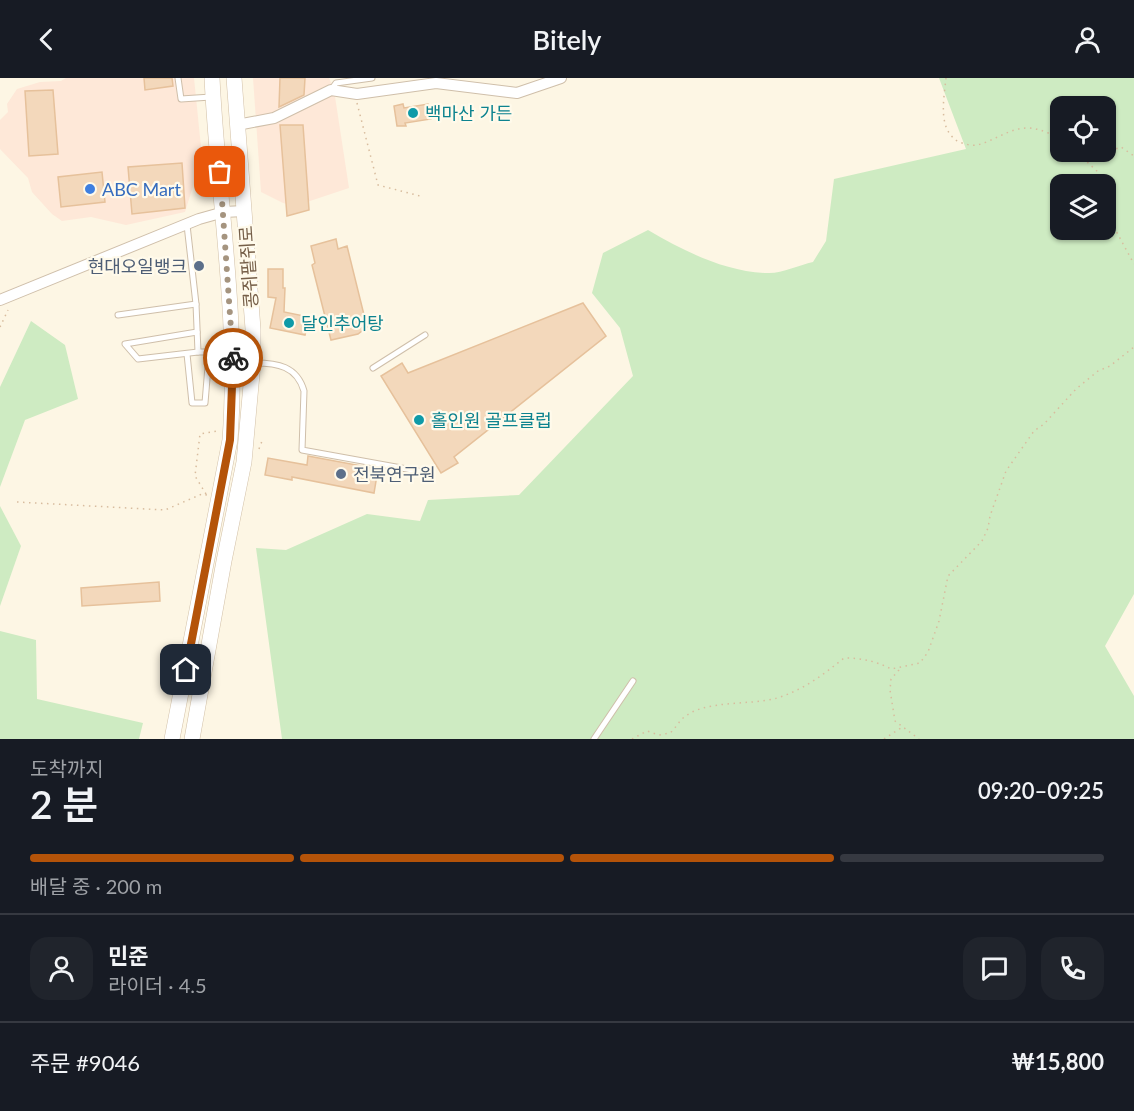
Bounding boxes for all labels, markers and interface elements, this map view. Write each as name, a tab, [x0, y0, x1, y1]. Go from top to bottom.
icon: back	[30, 23, 63, 56]
text: Bitely	[533, 23, 601, 56]
icon: person	[1071, 23, 1104, 56]
map controls	[1050, 96, 1116, 240]
button: locate	[1050, 96, 1116, 162]
place label: 백마산 가든	[425, 102, 512, 124]
marker: 백마산 가든	[406, 106, 420, 120]
pin	[194, 146, 245, 197]
icon: bag	[203, 155, 236, 188]
button: layers	[1050, 174, 1116, 240]
place label: ABC Mart	[102, 178, 181, 200]
marker: ABC Mart	[83, 182, 97, 196]
street label: 콩쥐팥쥐로	[234, 225, 262, 309]
place label: 현대오일뱅크	[88, 255, 187, 277]
marker: 현대오일뱅크	[192, 259, 206, 273]
place label: 달인추어탕	[301, 312, 384, 334]
marker: 달인추어탕	[282, 316, 296, 330]
courier	[203, 328, 263, 388]
icon: bike	[217, 342, 250, 375]
place label: 홀인원 골프클럽	[431, 409, 552, 431]
marker: 홀인원 골프클럽	[412, 413, 426, 427]
place label: 전북연구원	[353, 463, 436, 485]
marker: 전북연구원	[334, 467, 348, 481]
pin	[160, 644, 211, 695]
icon: home	[169, 653, 202, 686]
text: 도착까지	[30, 756, 104, 780]
text: 09:20–09:25	[978, 777, 1104, 804]
text: 2 분	[30, 781, 98, 827]
text: 배달 중 · 200 m	[30, 874, 162, 898]
button: person	[30, 937, 93, 1000]
button: chat	[963, 937, 1026, 1000]
button: phone	[1041, 937, 1104, 1000]
text: 민준	[108, 942, 148, 969]
text: 라이더 · 4.5	[108, 973, 207, 997]
text: ₩15,800	[1011, 1048, 1104, 1075]
text: 주문 #9046	[30, 1049, 140, 1076]

